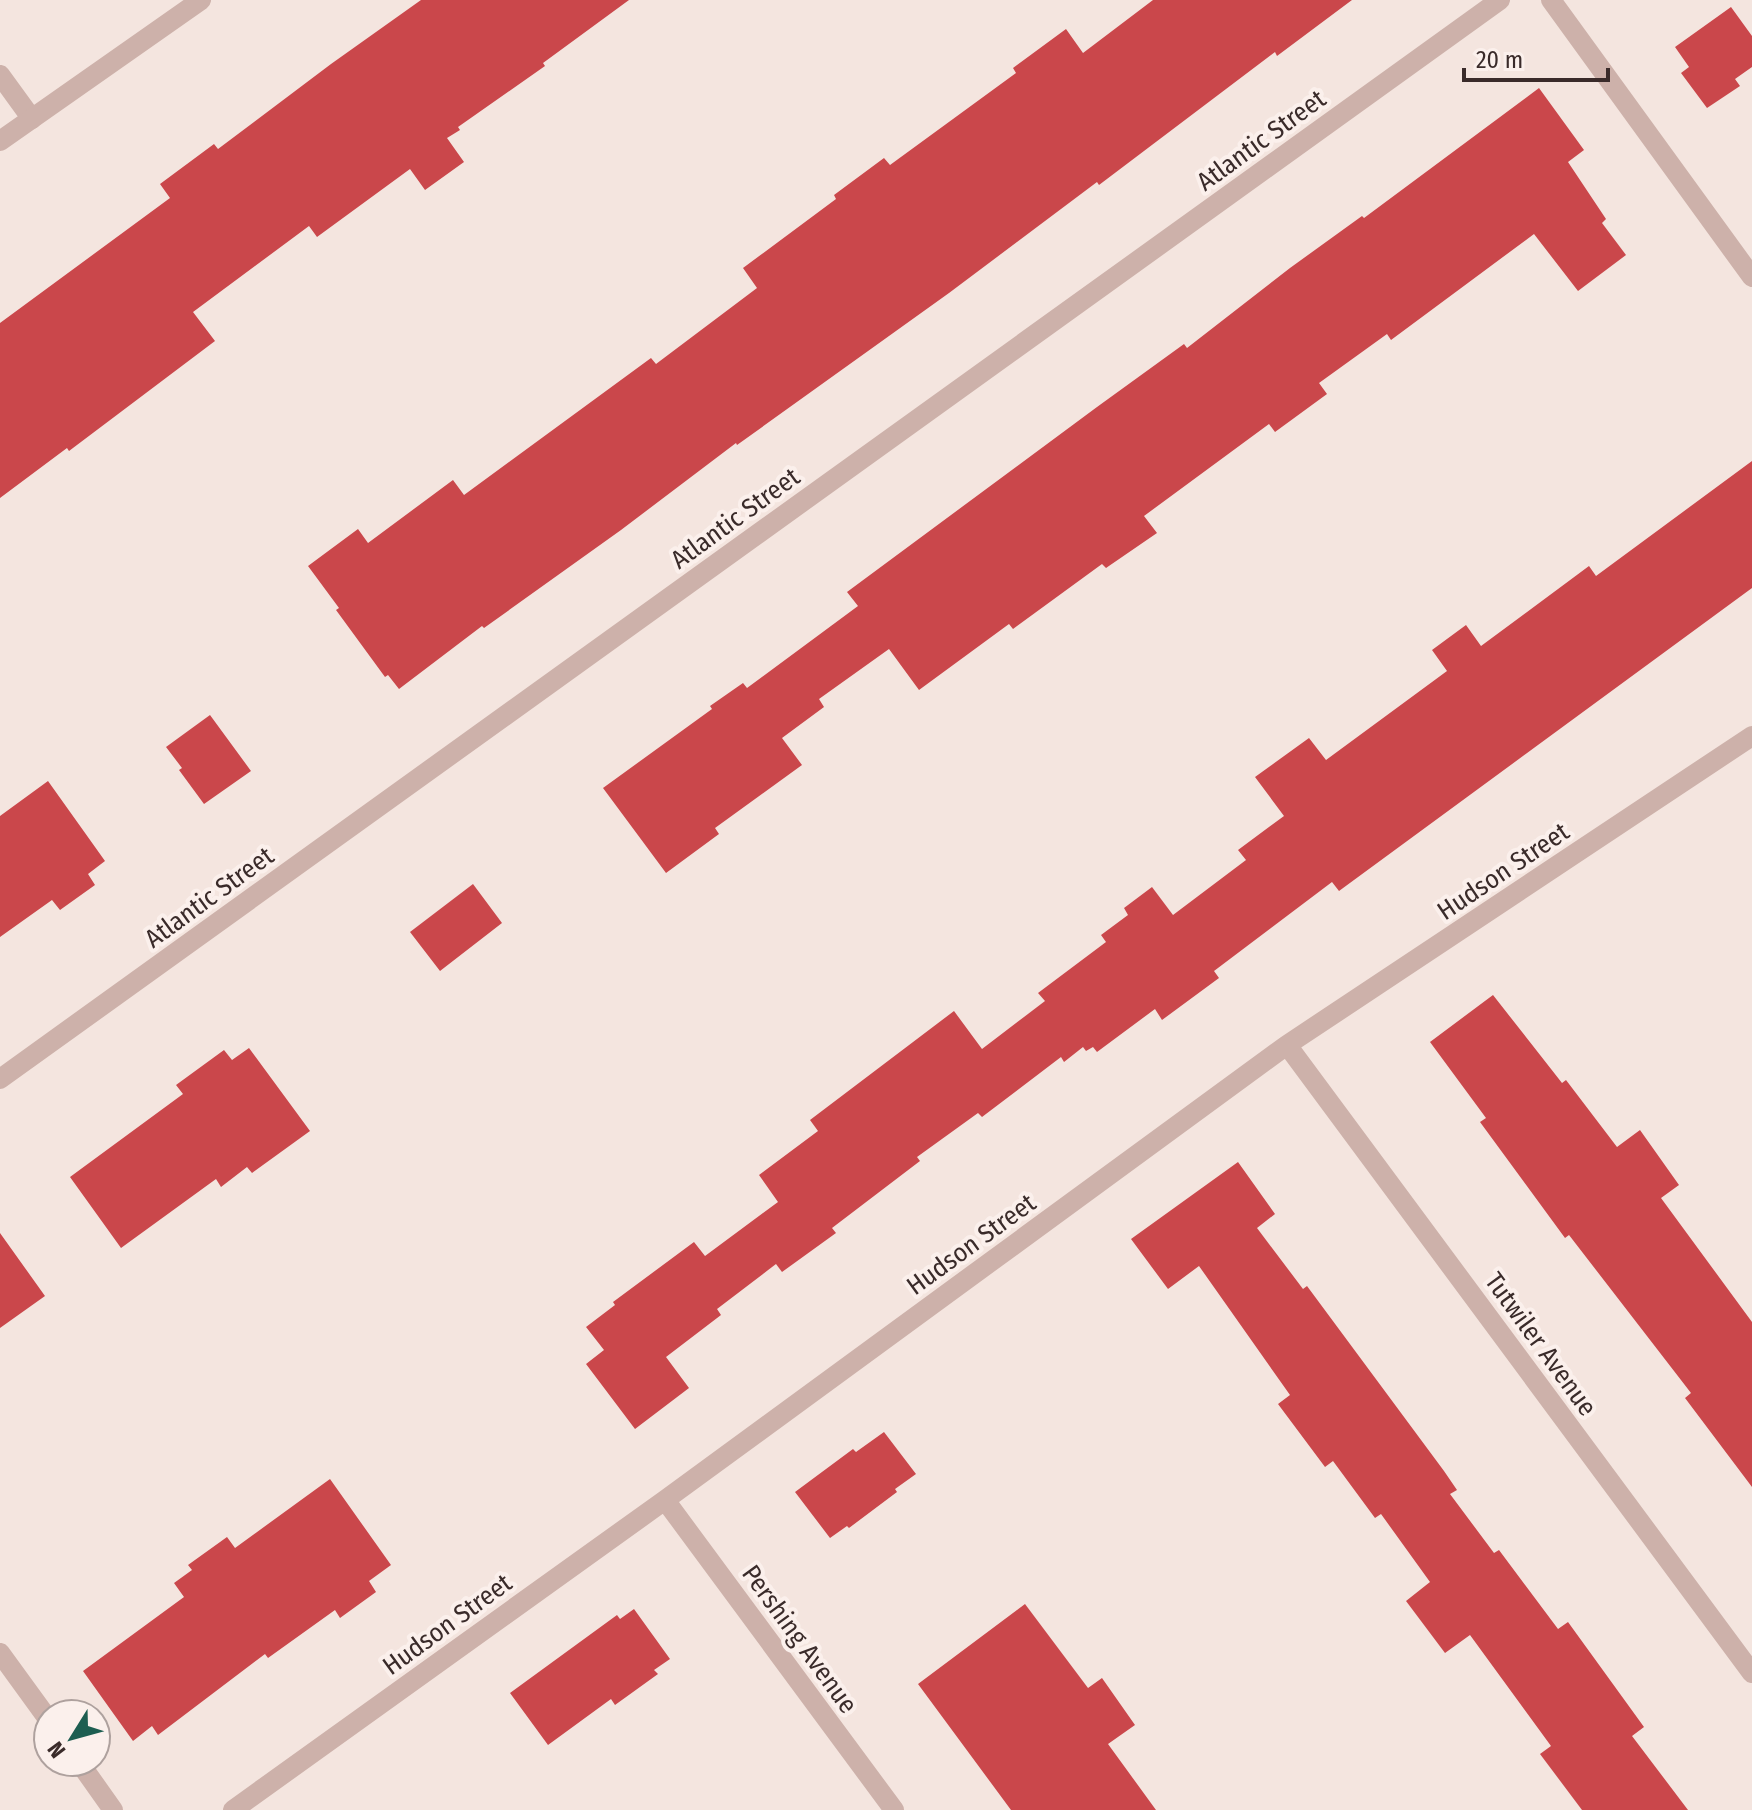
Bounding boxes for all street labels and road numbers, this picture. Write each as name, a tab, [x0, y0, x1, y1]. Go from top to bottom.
street label: Atlantic Street	[1191, 83, 1332, 197]
street label: Atlantic Street	[665, 461, 806, 575]
street label: Hudson Street	[1432, 816, 1575, 927]
street label: Atlantic Street	[139, 840, 280, 954]
street label: Hudson Street	[901, 1187, 1042, 1302]
street label: Tutwiler Avenue	[1478, 1267, 1603, 1422]
street label: Pershing Avenue	[735, 1559, 864, 1720]
street label: Hudson Street	[377, 1567, 518, 1682]

